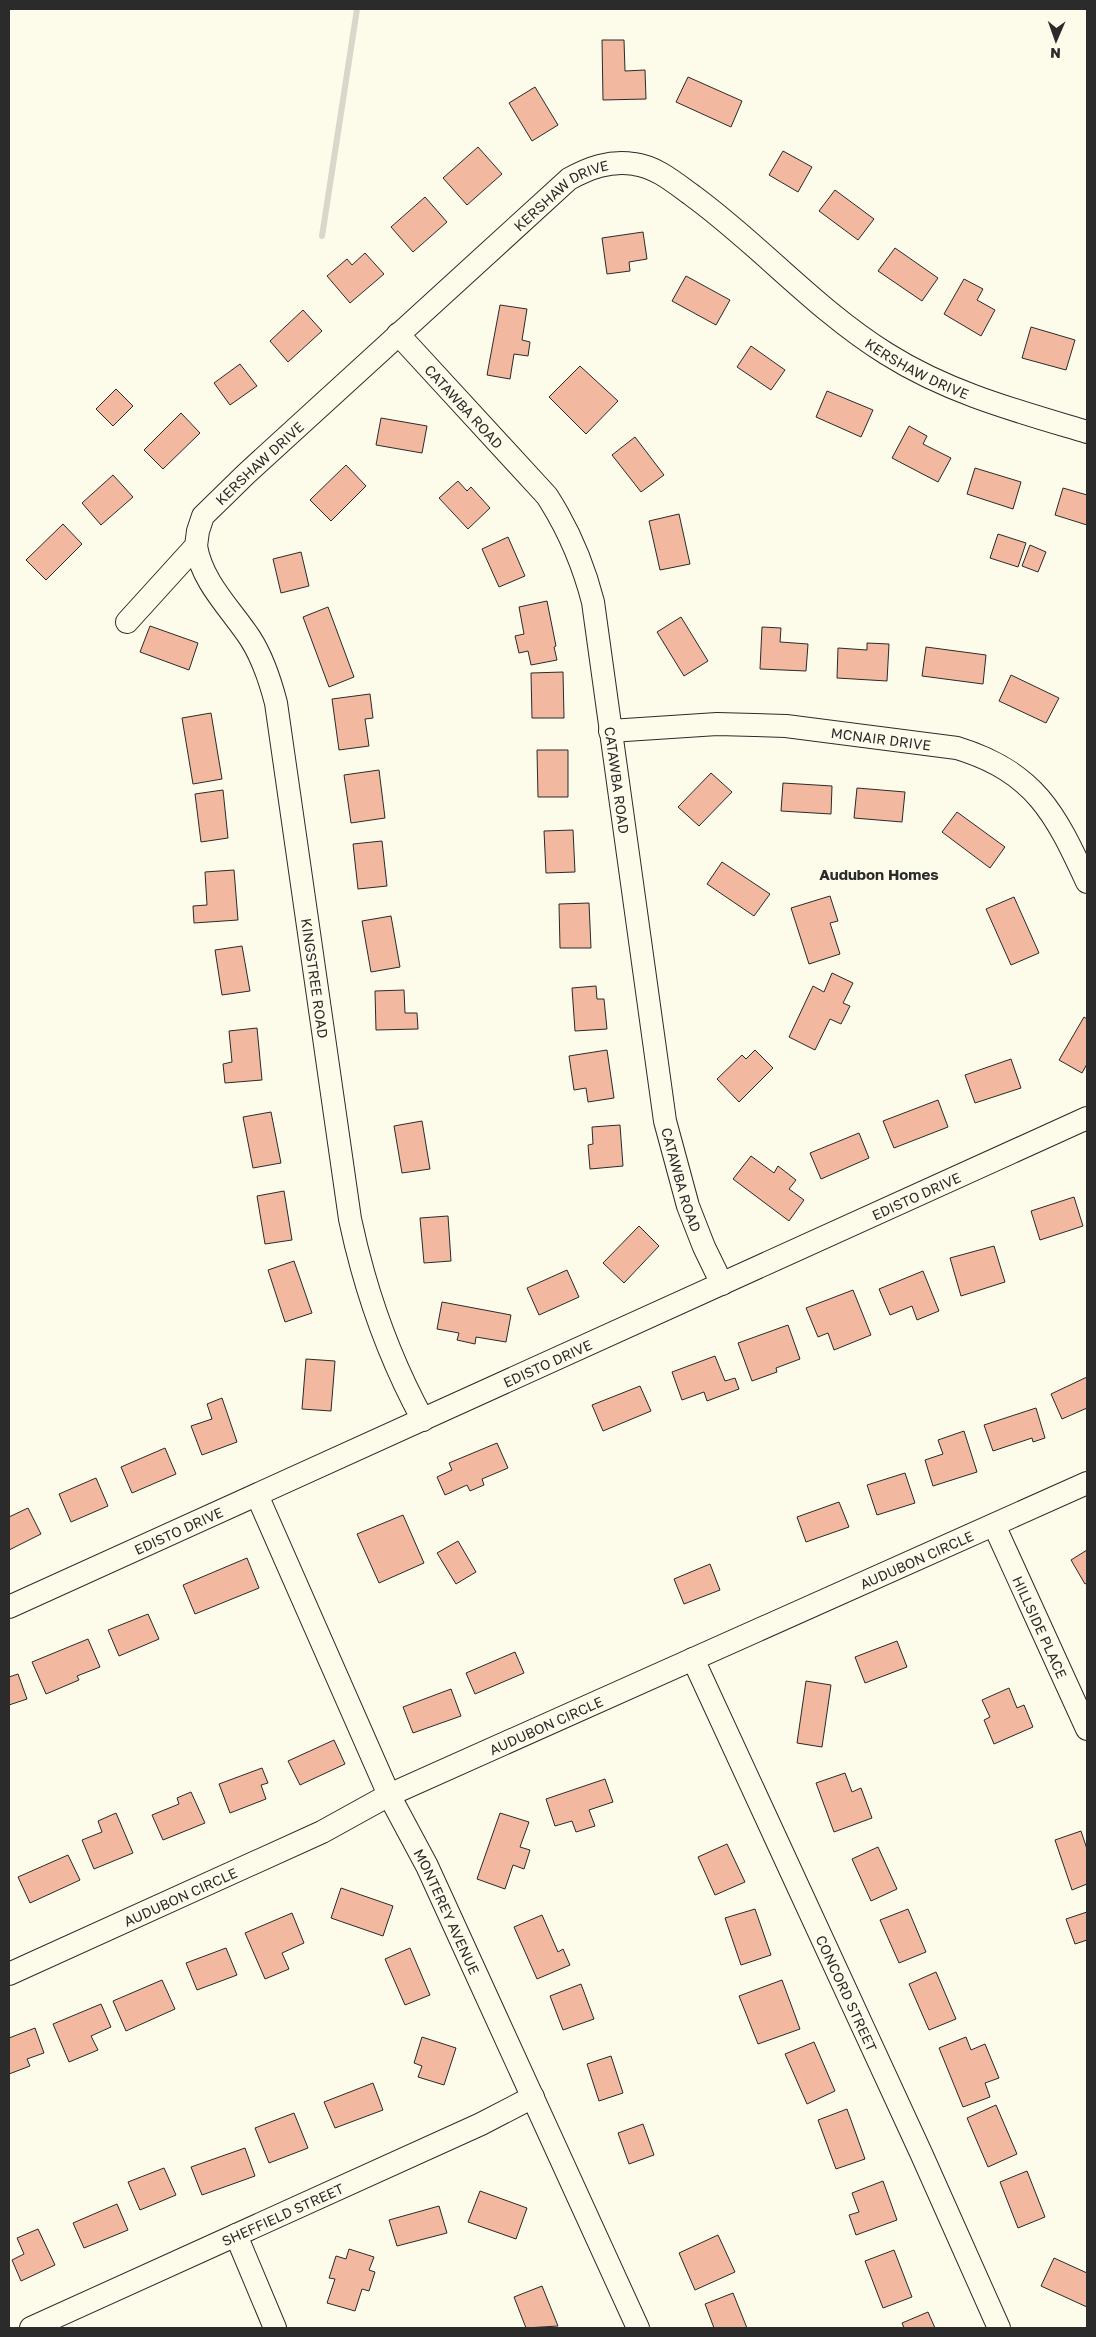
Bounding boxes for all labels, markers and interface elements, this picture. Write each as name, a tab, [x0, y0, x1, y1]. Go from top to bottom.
north arrow	[1031, 15, 1081, 65]
text: N	[1050, 45, 1061, 62]
street label: KERSHAW DRIVE	[510, 156, 610, 234]
street label: KERSHAW DRIVE	[862, 334, 971, 402]
street label: CATAWBA ROAD	[422, 361, 507, 452]
street label: KERSHAW DRIVE	[211, 417, 307, 508]
street label: MCNAIR DRIVE	[830, 723, 932, 753]
street label: CATAWBA ROAD	[602, 726, 634, 835]
district label: Audubon Homes	[819, 865, 939, 883]
street label: KINGSTREE ROAD	[298, 917, 332, 1039]
street label: CATAWBA ROAD	[659, 1125, 706, 1234]
street label: EDISTO DRIVE	[869, 1168, 963, 1223]
street label: EDISTO DRIVE	[500, 1335, 594, 1390]
street label: EDISTO DRIVE	[131, 1503, 225, 1558]
street label: AUDUBON CIRCLE	[857, 1526, 976, 1592]
street label: HILLSIDE PLACE	[1010, 1573, 1071, 1681]
street label: AUDUBON CIRCLE	[486, 1692, 605, 1758]
street label: MONTEREY AVENUE	[411, 1846, 484, 1977]
street label: AUDUBON CIRCLE	[121, 1863, 240, 1929]
street label: CONCORD STREET	[813, 1932, 882, 2054]
street label: SHEFFIELD STREET	[219, 2179, 346, 2249]

